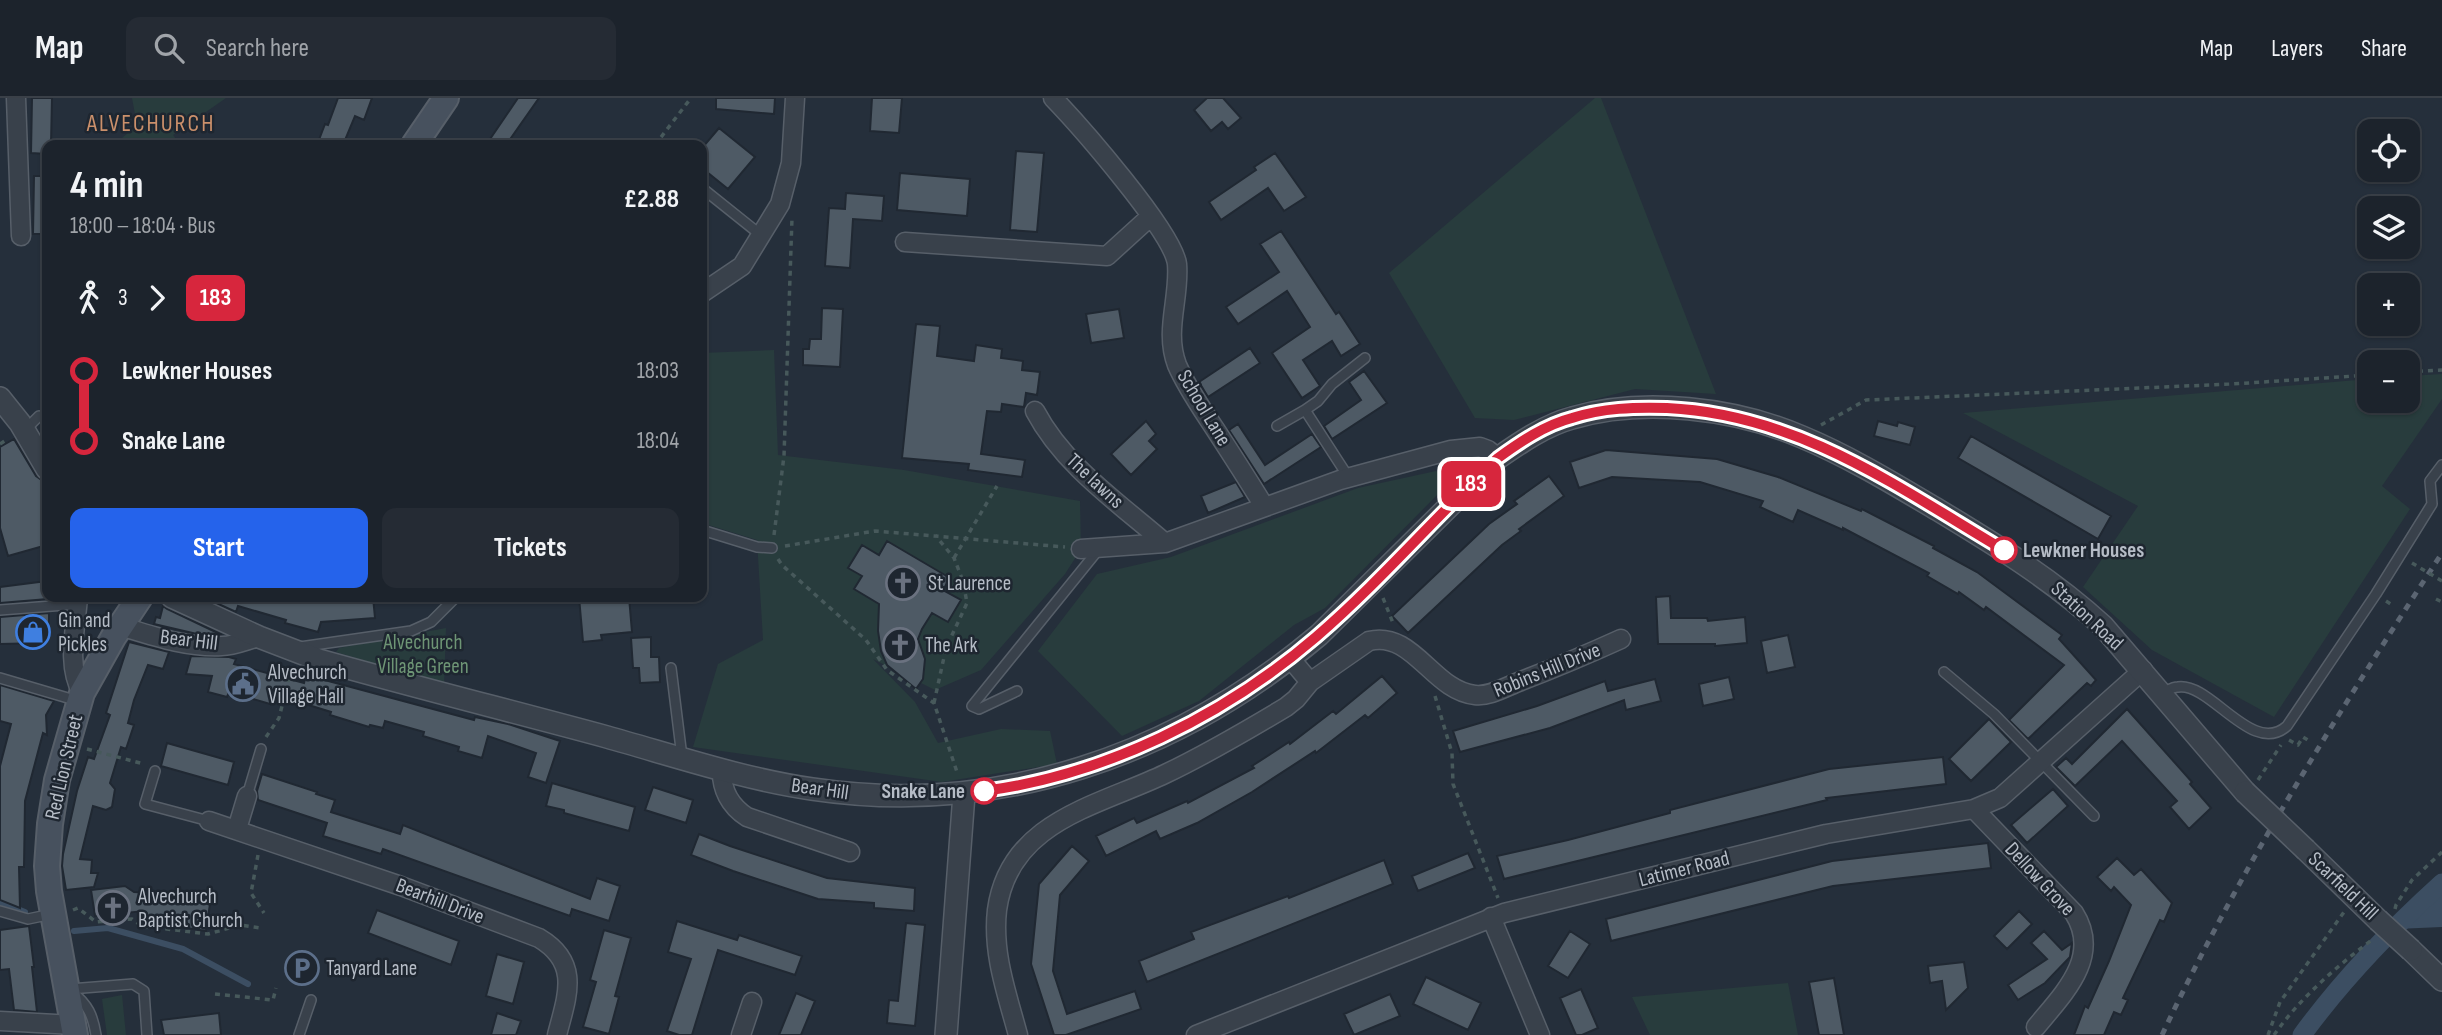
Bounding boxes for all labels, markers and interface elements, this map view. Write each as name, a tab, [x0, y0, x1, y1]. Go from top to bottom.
search box	[126, 17, 616, 80]
text: Map	[35, 28, 84, 68]
icon: search	[150, 29, 188, 67]
text: Search here	[206, 33, 309, 64]
text: Map	[2200, 34, 2233, 63]
text: Layers	[2271, 34, 2323, 63]
text: Share	[2361, 34, 2407, 63]
district label: ALVECHURCH	[86, 109, 215, 138]
map controls	[2357, 119, 2420, 413]
button: locate	[2357, 119, 2420, 182]
text: 4 min	[70, 163, 143, 208]
text: £2.88	[624, 184, 679, 215]
button: layers	[2357, 196, 2420, 259]
text: 18:00 – 18:04 · Bus	[70, 212, 215, 240]
button: +	[2357, 273, 2420, 336]
icon: walk	[70, 279, 108, 317]
icon: forward	[138, 279, 176, 317]
text: 183	[200, 283, 231, 312]
text: 3	[118, 284, 128, 312]
button: −	[2357, 350, 2420, 413]
text: Lewkner Houses	[122, 356, 272, 387]
text: 18:03	[637, 357, 679, 385]
street label: School Lane	[1172, 365, 1236, 451]
text: Snake Lane	[122, 426, 225, 457]
text: 18:04	[637, 427, 679, 455]
street label: The lawns	[1061, 448, 1129, 514]
line badge: 183	[1431, 461, 1511, 507]
text: 183	[1455, 469, 1487, 498]
button: Start	[70, 508, 368, 588]
button: Tickets	[382, 508, 679, 588]
marker: Lewkner Houses	[1991, 537, 2017, 563]
place label: Lewkner Houses	[2023, 538, 2144, 563]
church icon: St Laurence	[884, 564, 922, 602]
place label: St Laurence	[928, 571, 1011, 596]
street label: Station Road	[2046, 576, 2128, 656]
place label: Gin and Pickles	[58, 608, 111, 657]
shop icon: Gin and Pickles	[14, 613, 52, 651]
street label: Bear Hill	[159, 624, 219, 656]
church icon: The Ark	[881, 626, 919, 664]
park label: Alvechurch Village Green	[377, 630, 469, 679]
place label: The Ark	[925, 633, 978, 658]
street label: Robins Hill Drive	[1490, 637, 1604, 703]
place label: Alvechurch Village Hall	[267, 660, 347, 709]
public building icon: Alvechurch Village Hall	[224, 665, 262, 703]
street label: Red Lion Street	[40, 712, 88, 822]
street label: Bear Hill	[790, 773, 850, 805]
marker: Snake Lane	[971, 778, 997, 804]
place label: Snake Lane	[882, 779, 965, 804]
street label: Dellow Grove	[2000, 837, 2080, 921]
street label: Latimer Road	[1636, 846, 1732, 892]
street label: Scarfield Hill	[2303, 847, 2383, 925]
street label: Bearhill Drive	[392, 873, 488, 929]
place label: Alvechurch Baptist Church	[137, 884, 243, 933]
church icon: Alvechurch Baptist Church	[94, 889, 132, 927]
parking icon: Tanyard Lane	[283, 949, 321, 987]
place label: Tanyard Lane	[326, 956, 417, 981]

